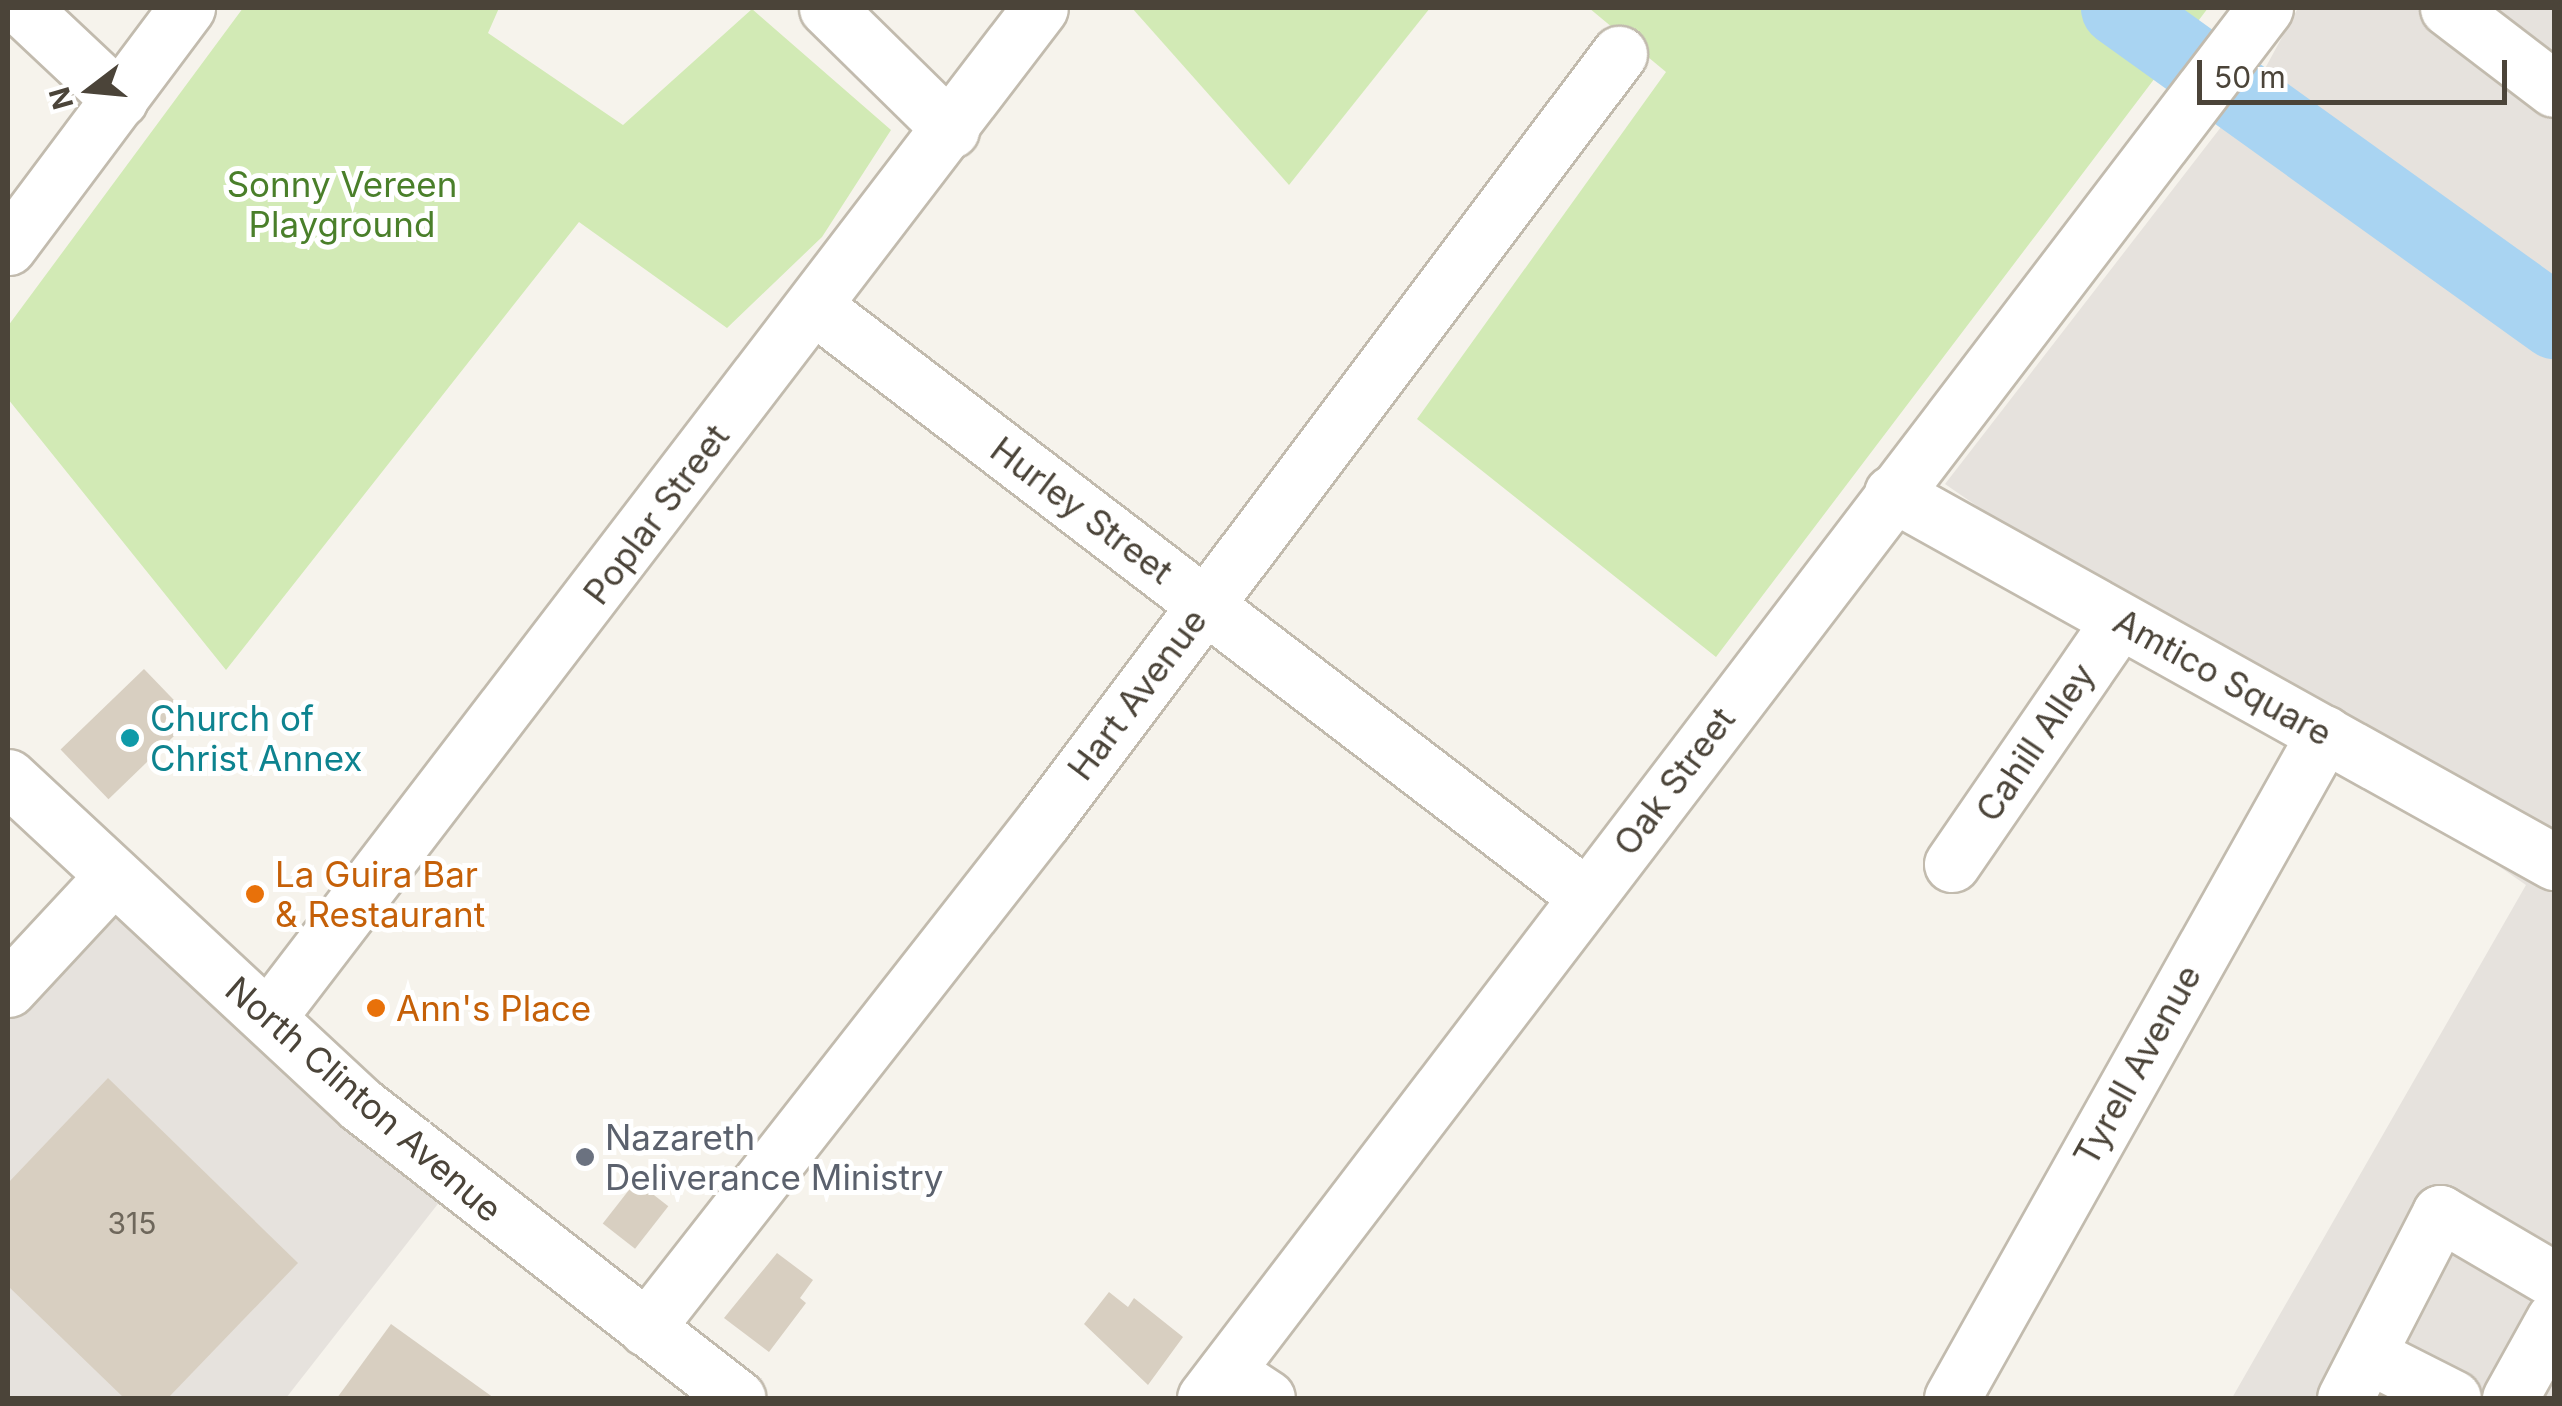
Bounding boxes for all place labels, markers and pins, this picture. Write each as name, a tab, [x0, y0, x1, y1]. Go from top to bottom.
place label: Church of Christ Annex	[150, 697, 362, 779]
marker: Church of Christ Annex	[119, 727, 141, 749]
place label: La Guira Bar & Restaurant	[275, 853, 485, 935]
marker: La Guira Bar & Restaurant	[244, 883, 266, 905]
place label: Ann's Place	[396, 987, 591, 1029]
marker: Ann's Place	[365, 997, 387, 1019]
place label: Nazareth Deliverance Ministry	[605, 1116, 943, 1198]
marker: Nazareth Deliverance Ministry	[574, 1146, 596, 1168]

